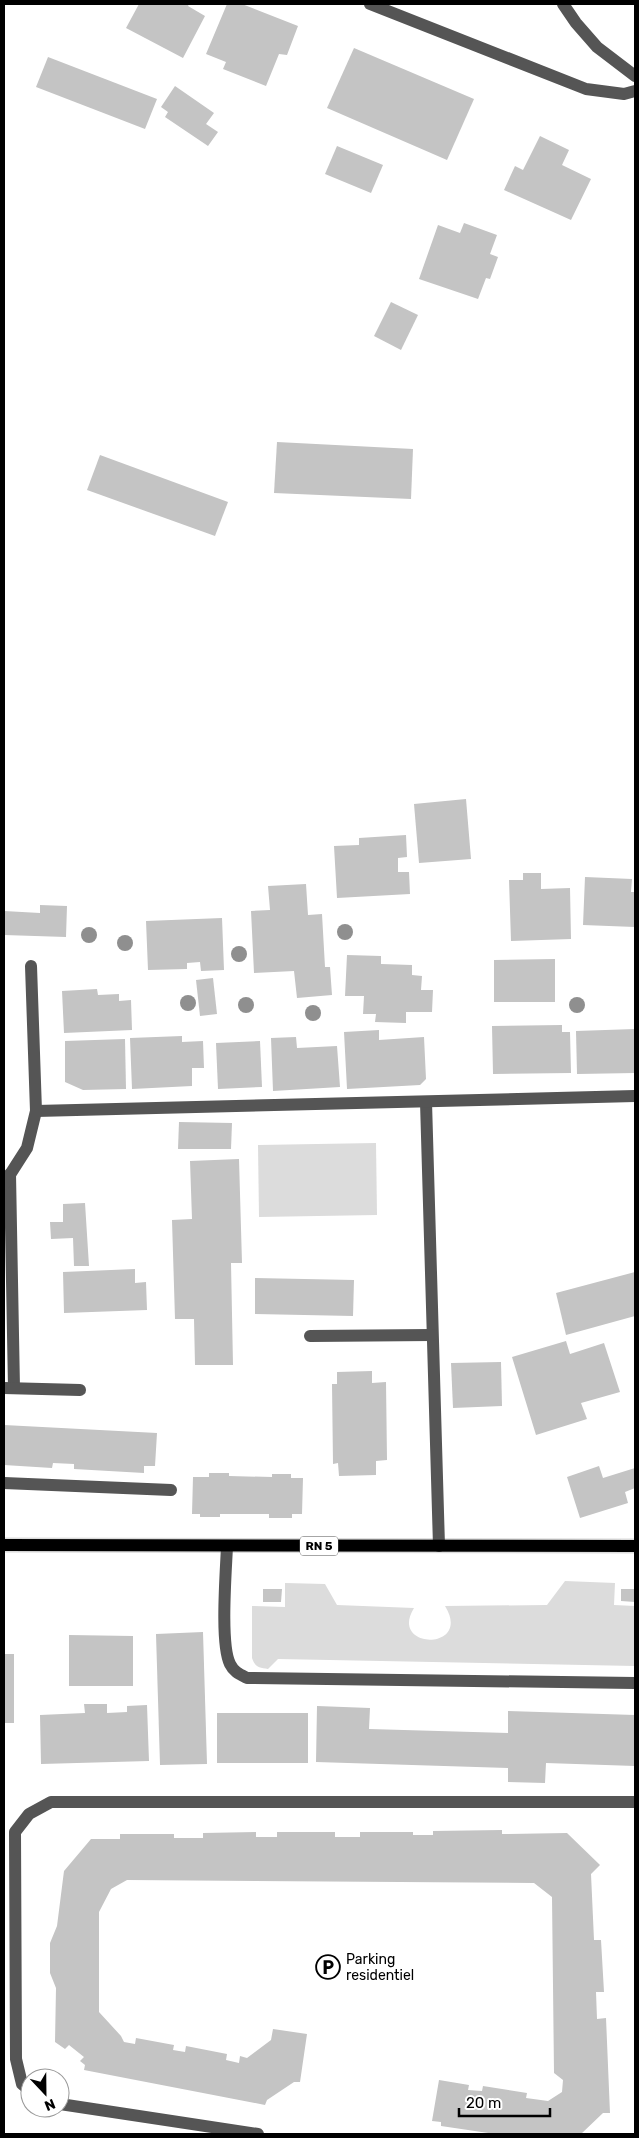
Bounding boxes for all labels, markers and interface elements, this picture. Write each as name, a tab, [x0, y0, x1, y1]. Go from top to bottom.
road number: RN 5	[300, 1536, 338, 1555]
place label: Parking residentiel	[346, 1951, 414, 1984]
parking icon: Parking residentiel	[315, 1954, 341, 1980]
north arrow	[20, 2068, 70, 2118]
scale bar	[459, 2086, 550, 2118]
text: 20 m	[466, 2094, 501, 2112]
text: N	[42, 2095, 58, 2114]

